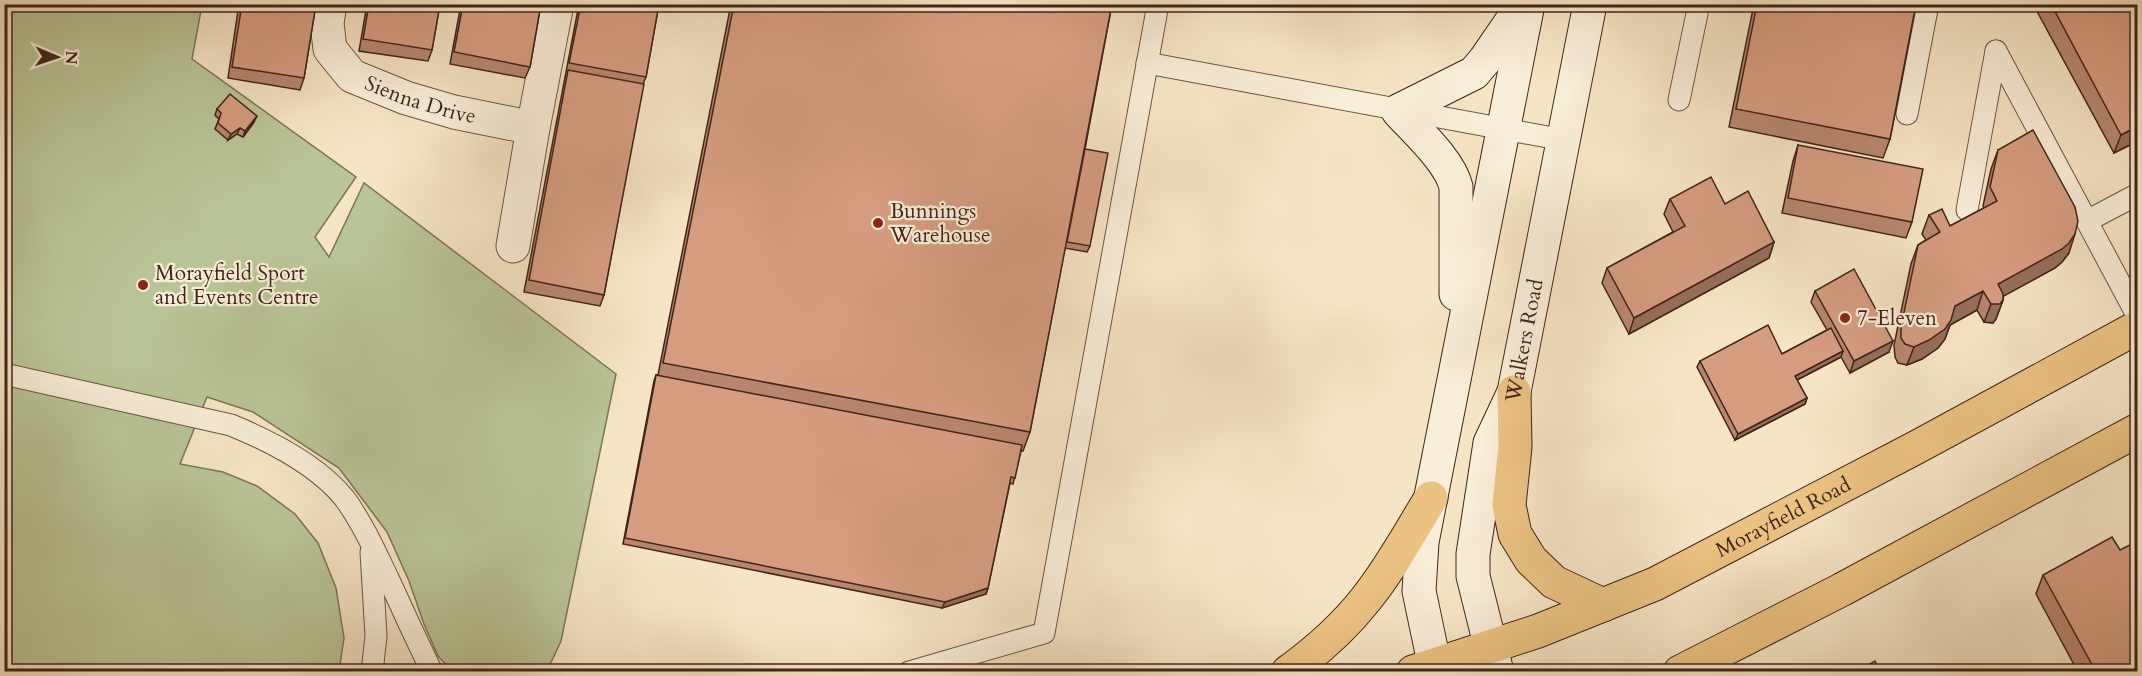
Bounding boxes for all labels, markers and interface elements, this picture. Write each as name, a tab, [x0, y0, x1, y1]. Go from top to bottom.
north arrow	[27, 27, 87, 87]
text: N	[60, 50, 82, 65]
street label: Sienna Drive	[360, 69, 478, 131]
place label: Bunnings Warehouse	[889, 197, 990, 250]
marker: Bunnings Warehouse	[871, 216, 885, 230]
place label: Morayfield Sport and Events Centre	[155, 259, 319, 312]
street label: Walkers Road	[1498, 277, 1551, 406]
marker: Morayfield Sport and Events Centre	[136, 278, 150, 292]
place label: 7-Eleven	[1857, 304, 1937, 333]
marker: 7-Eleven	[1838, 311, 1852, 325]
street label: Morayfield Road	[1711, 470, 1856, 565]

